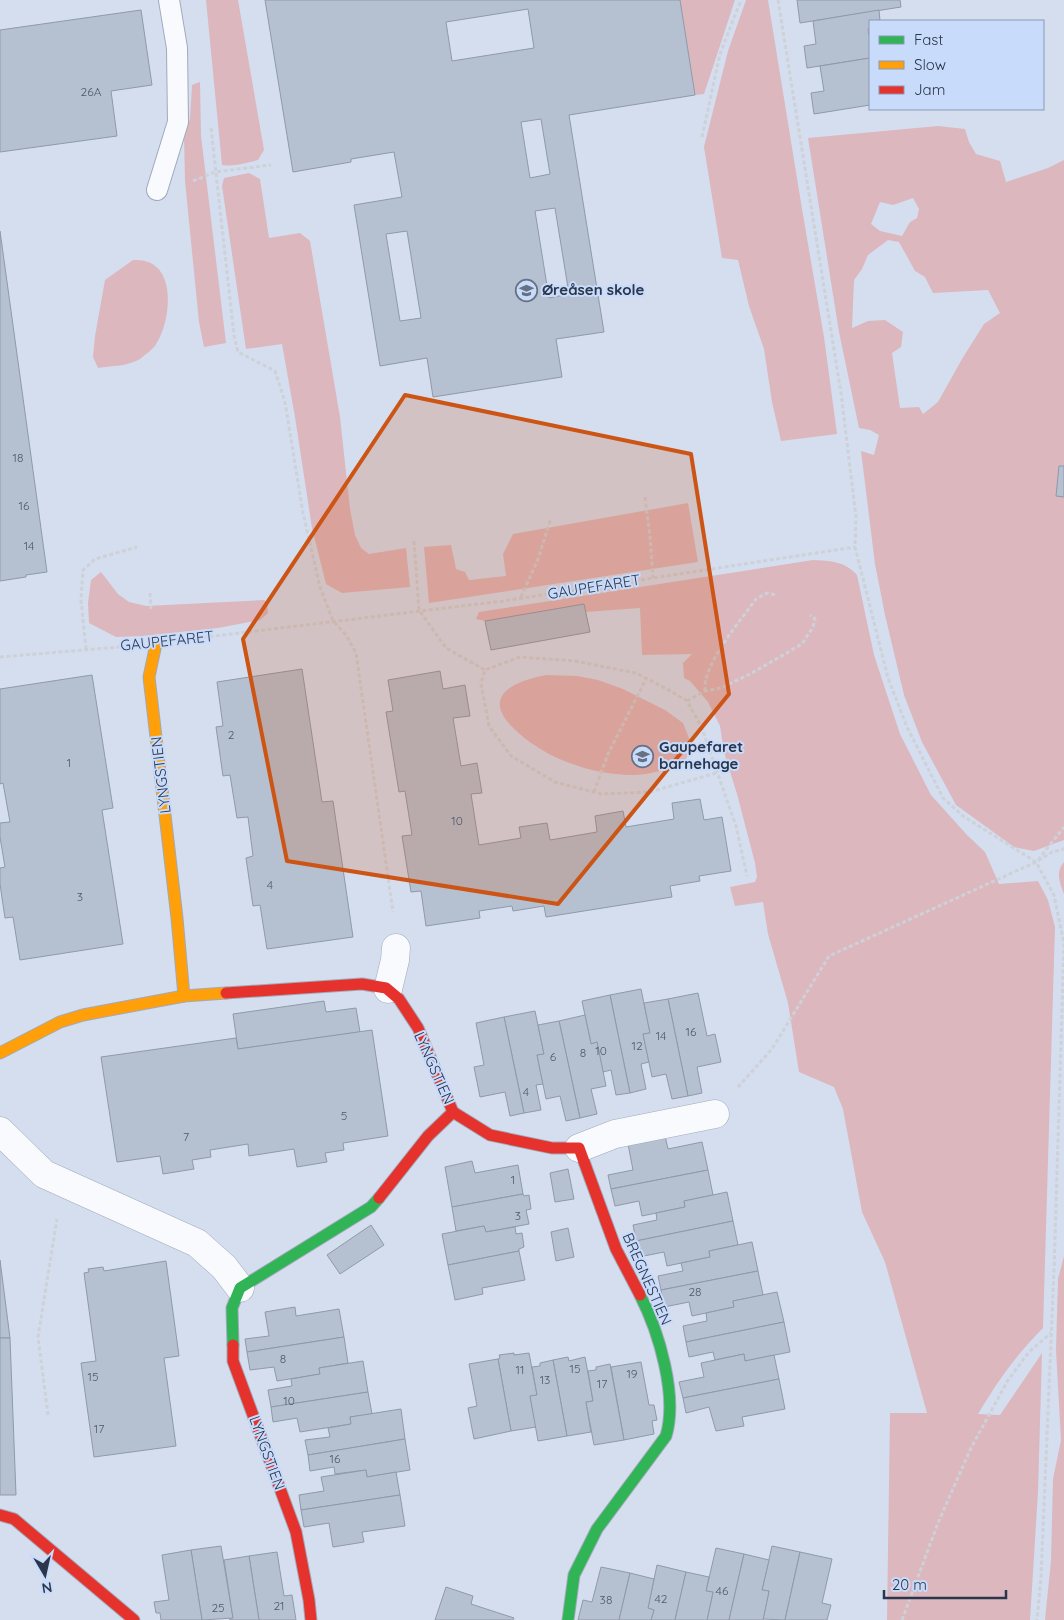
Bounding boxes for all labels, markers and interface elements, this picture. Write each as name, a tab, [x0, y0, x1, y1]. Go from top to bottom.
legend	[869, 20, 1044, 110]
text: Fast	[914, 30, 943, 49]
text: Slow	[914, 55, 946, 74]
text: Jam	[914, 80, 945, 99]
house number: 26A	[81, 84, 102, 99]
school or university icon: Øreåsen skole	[514, 278, 538, 302]
place label: Øreåsen skole	[542, 280, 645, 299]
house number: 18	[13, 450, 23, 465]
house number: 16	[19, 498, 30, 513]
house number: 14	[24, 538, 34, 553]
street label: GAUPEFARET	[546, 570, 642, 603]
street label: GAUPEFARET	[119, 626, 214, 655]
house number: 2	[228, 727, 235, 742]
street label: LYNGSTIEN	[146, 735, 175, 815]
place label: Gaupefaret barnehage	[659, 737, 743, 773]
school or university icon: Gaupefaret barnehage	[631, 744, 655, 768]
house number: 1	[67, 755, 71, 770]
house number: 10	[451, 813, 463, 828]
house number: 4	[267, 877, 273, 892]
house number: 3	[77, 889, 83, 904]
house number: 16	[686, 1024, 697, 1039]
house number: 14	[656, 1028, 666, 1043]
street label: LYNGSTIEN	[410, 1029, 459, 1107]
house number: 12	[631, 1038, 643, 1053]
house number: 10	[595, 1043, 607, 1058]
house number: 8	[580, 1045, 586, 1060]
house number: 6	[550, 1049, 557, 1064]
house number: 4	[523, 1084, 529, 1099]
house number: 5	[341, 1108, 347, 1123]
house number: 7	[183, 1129, 189, 1144]
house number: 1	[511, 1172, 515, 1187]
house number: 3	[515, 1208, 521, 1223]
street label: BREGNESTIEN	[619, 1230, 676, 1328]
house number: 28	[688, 1284, 702, 1299]
house number: 8	[280, 1351, 286, 1366]
house number: 15	[570, 1361, 580, 1376]
house number: 11	[516, 1362, 524, 1377]
house number: 19	[626, 1366, 638, 1381]
house number: 15	[88, 1369, 98, 1384]
house number: 13	[540, 1372, 550, 1387]
house number: 17	[597, 1376, 607, 1391]
house number: 10	[283, 1393, 295, 1408]
street label: LYNGSTIEN	[245, 1413, 290, 1492]
house number: 17	[94, 1421, 104, 1436]
house number: 16	[330, 1451, 341, 1466]
north arrow	[20, 1550, 70, 1600]
scale bar	[884, 1568, 1006, 1600]
text: 20 m	[892, 1575, 927, 1594]
text: N	[41, 1578, 54, 1598]
house number: 46	[716, 1583, 729, 1598]
house number: 42	[655, 1591, 668, 1606]
house number: 38	[600, 1592, 612, 1607]
house number: 21	[273, 1598, 285, 1613]
house number: 25	[211, 1600, 225, 1615]

